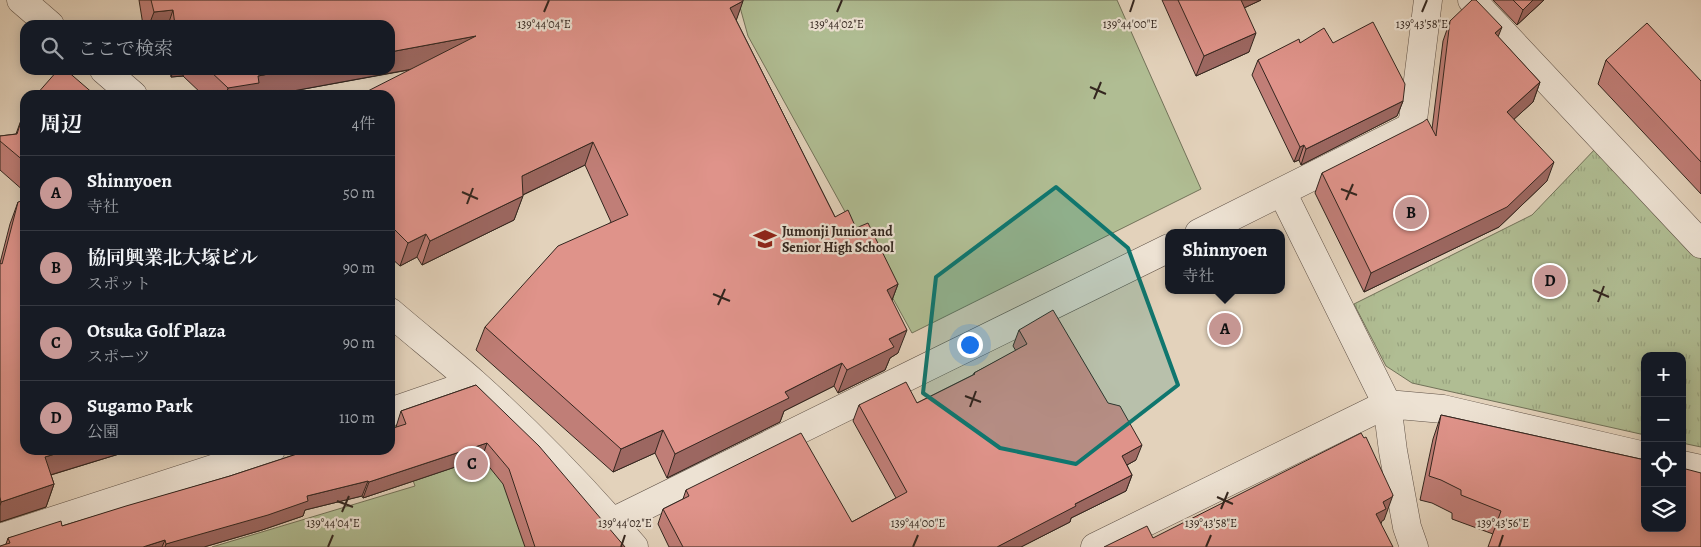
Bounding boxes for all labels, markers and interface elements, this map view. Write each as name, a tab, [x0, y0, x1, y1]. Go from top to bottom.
text: 139°44'04"E	[517, 16, 571, 32]
text: 139°44'02"E	[810, 16, 864, 32]
text: 139°44'00"E	[1103, 16, 1157, 32]
text: 139°43'58"E	[1396, 16, 1448, 32]
search box	[20, 20, 395, 75]
icon: search	[38, 34, 66, 62]
text: ここで検索	[78, 36, 173, 62]
text: 周辺	[40, 110, 82, 138]
text: 4件	[352, 113, 375, 135]
text: Shinnyoen	[87, 168, 172, 194]
text: A	[51, 182, 61, 204]
text: 50 m	[343, 182, 375, 204]
pin: B	[1395, 194, 1427, 232]
text: 寺社	[87, 196, 119, 218]
place label: Jumonji Junior and Senior High School	[782, 222, 894, 257]
school or university icon: Jumonji Junior and Senior High School	[752, 226, 778, 252]
popup	[1165, 229, 1285, 294]
text: Shinnyoen	[1183, 237, 1267, 263]
text: 協同興業北大塚ビル	[87, 245, 258, 271]
text: B	[51, 257, 61, 279]
text: 90 m	[343, 257, 375, 279]
pin: D	[1534, 262, 1566, 300]
text: 寺社	[1183, 265, 1215, 287]
text: スポット	[87, 273, 151, 295]
pin: A	[1209, 310, 1241, 348]
text: Otsuka Golf Plaza	[87, 318, 226, 344]
text: C	[51, 332, 61, 354]
text: 90 m	[343, 332, 375, 354]
your location	[957, 332, 983, 358]
text: スポーツ	[87, 346, 150, 368]
map controls	[1641, 352, 1686, 532]
button: +	[1641, 352, 1686, 397]
text: Sugamo Park	[87, 393, 193, 419]
button: −	[1641, 397, 1686, 442]
text: D	[50, 407, 62, 429]
text: 110 m	[339, 407, 375, 429]
text: 公園	[87, 421, 119, 443]
button: locate	[1641, 442, 1686, 487]
pin: C	[456, 445, 488, 483]
button: layers	[1641, 487, 1686, 532]
text: 139°44'04"E	[306, 515, 360, 531]
text: 139°44'02"E	[598, 515, 652, 531]
text: 139°44'00"E	[891, 515, 945, 531]
text: 139°43'58"E	[1185, 515, 1237, 531]
text: 139°43'56"E	[1477, 515, 1529, 531]

